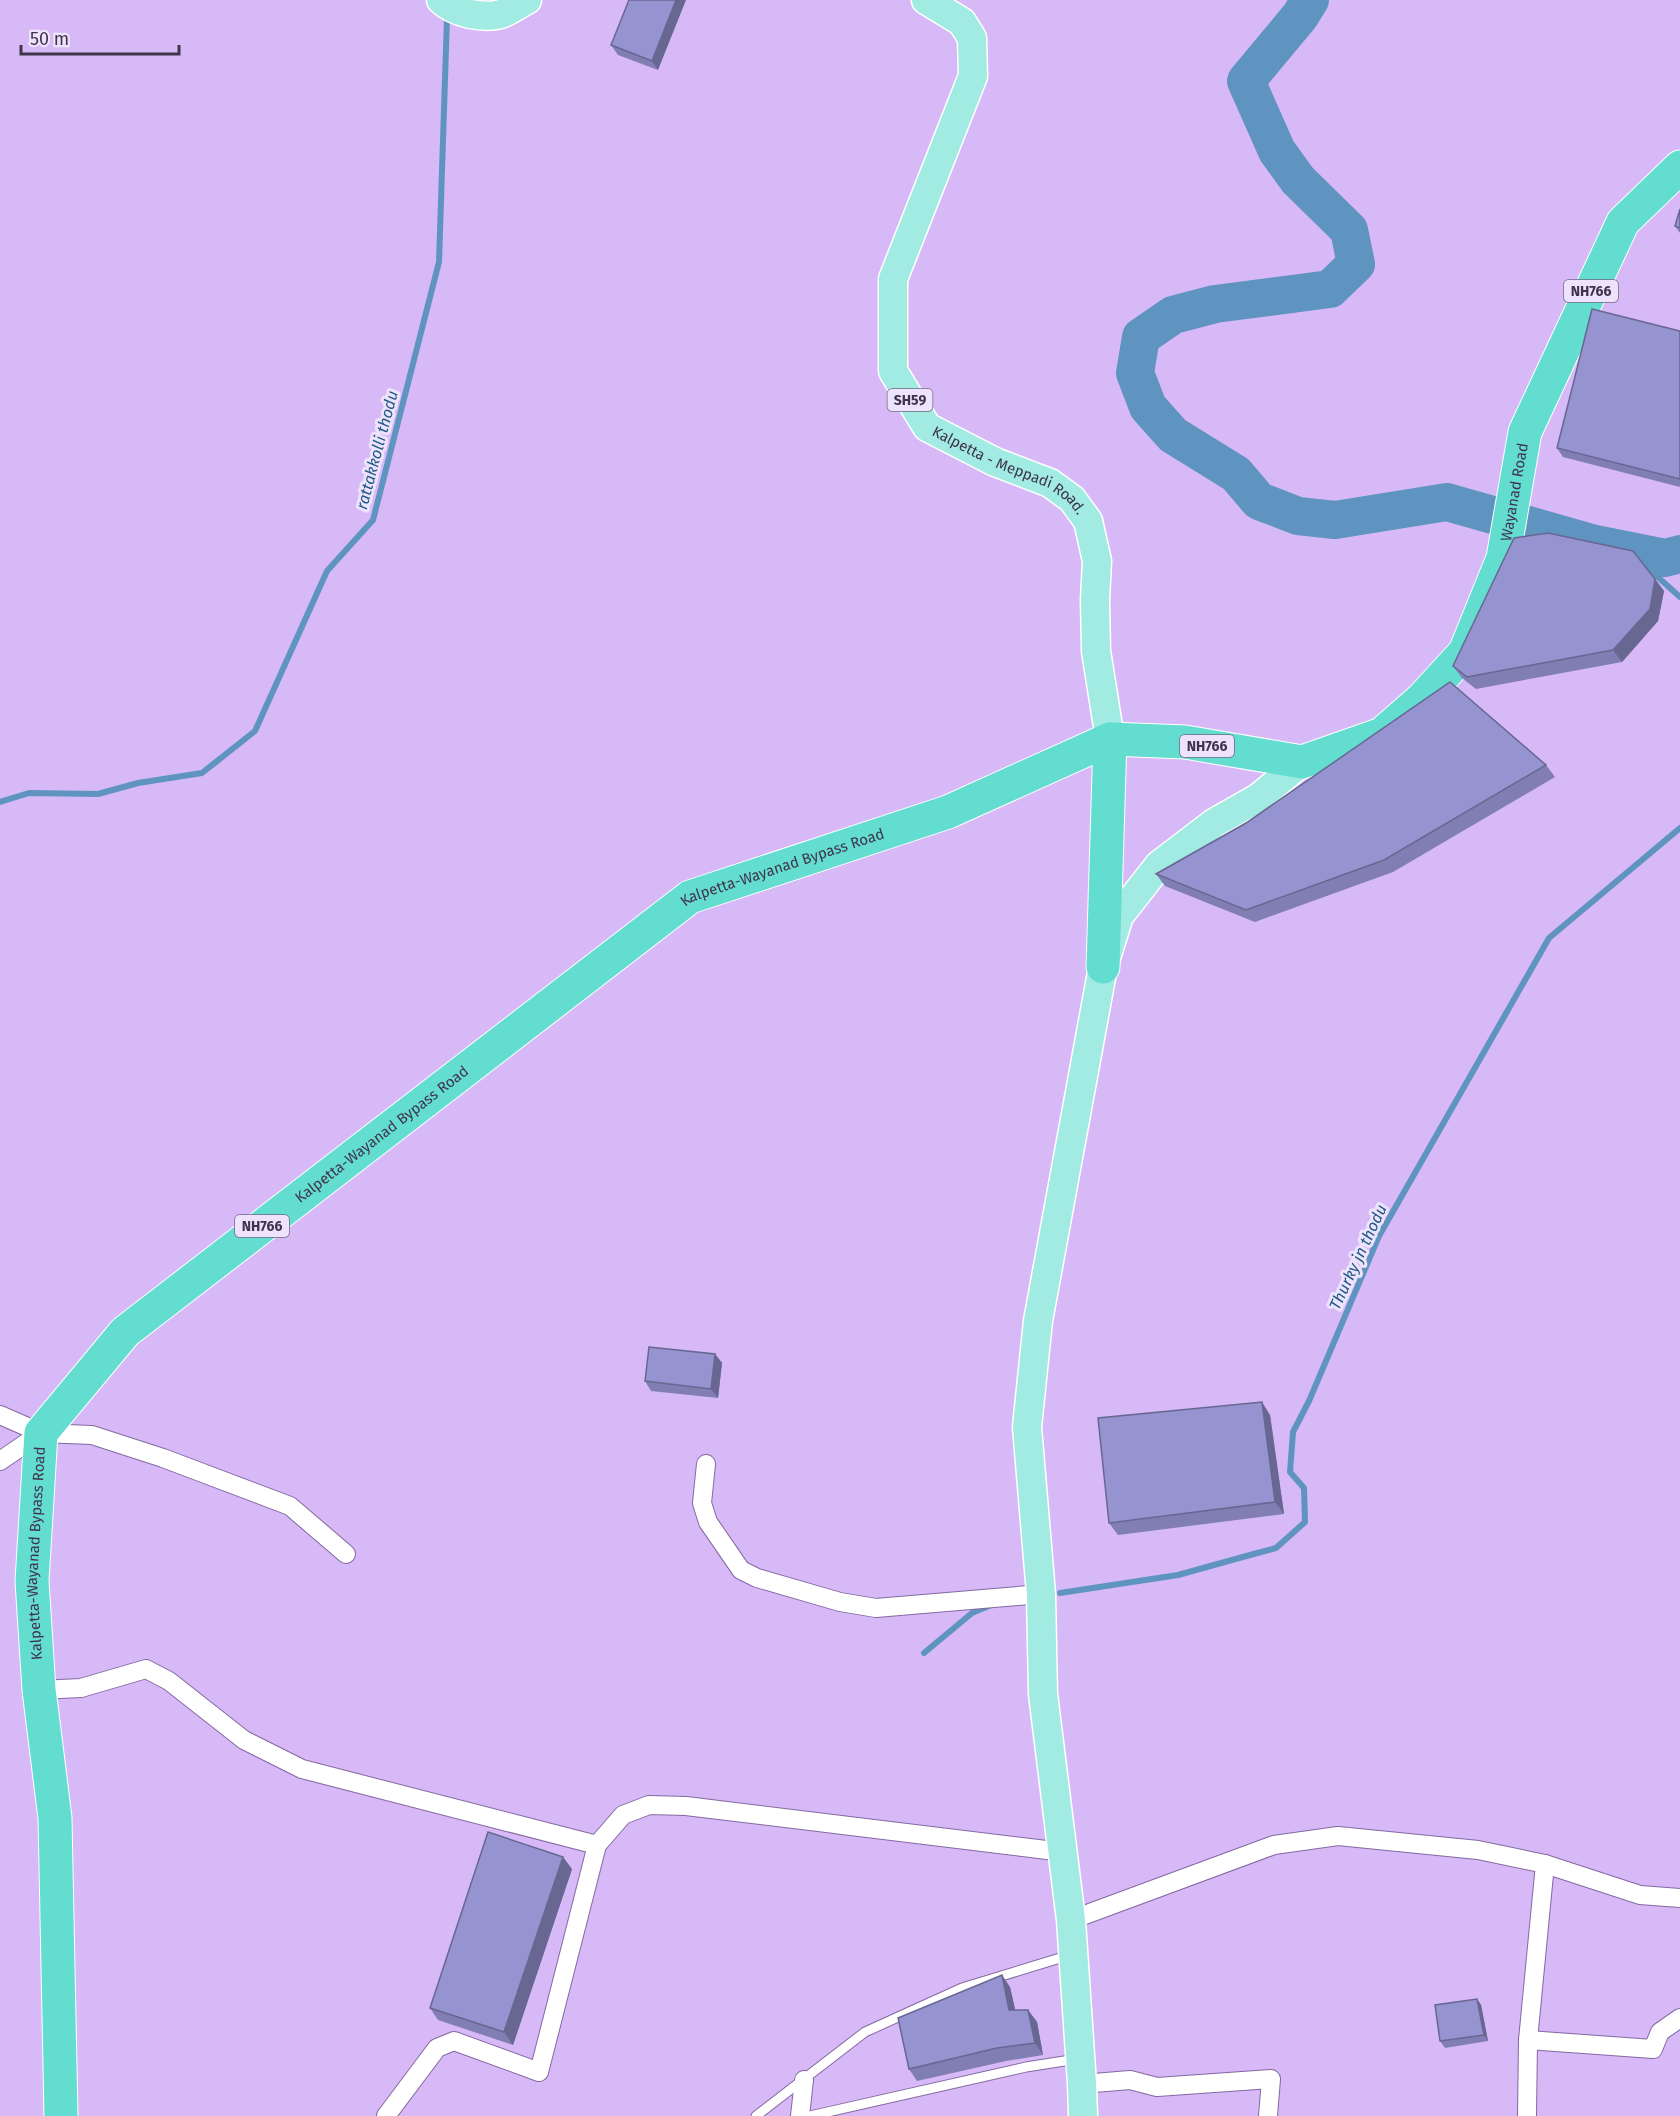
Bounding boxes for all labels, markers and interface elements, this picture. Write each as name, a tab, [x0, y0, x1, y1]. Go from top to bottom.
scale bar	[21, 18, 178, 56]
text: 50 m	[30, 28, 69, 50]
road number: NH766	[1564, 280, 1618, 302]
water label: rattakkolli thodu	[352, 389, 402, 511]
road number: SH59	[888, 389, 932, 411]
street label: Kalpetta - Meppadi Road.	[929, 422, 1089, 518]
street label: Wayanad Road	[1497, 441, 1532, 543]
road number: NH766	[1180, 735, 1234, 757]
street label: Kalpetta-Wayanad Bypass Road	[677, 825, 887, 910]
street label: Kalpetta-Wayanad Bypass Road	[292, 1062, 472, 1207]
water label: Thurky jn thodu	[1325, 1201, 1391, 1313]
road number: NH766	[235, 1215, 289, 1237]
street label: Kalpetta-Wayanad Bypass Road	[23, 1446, 49, 1661]

